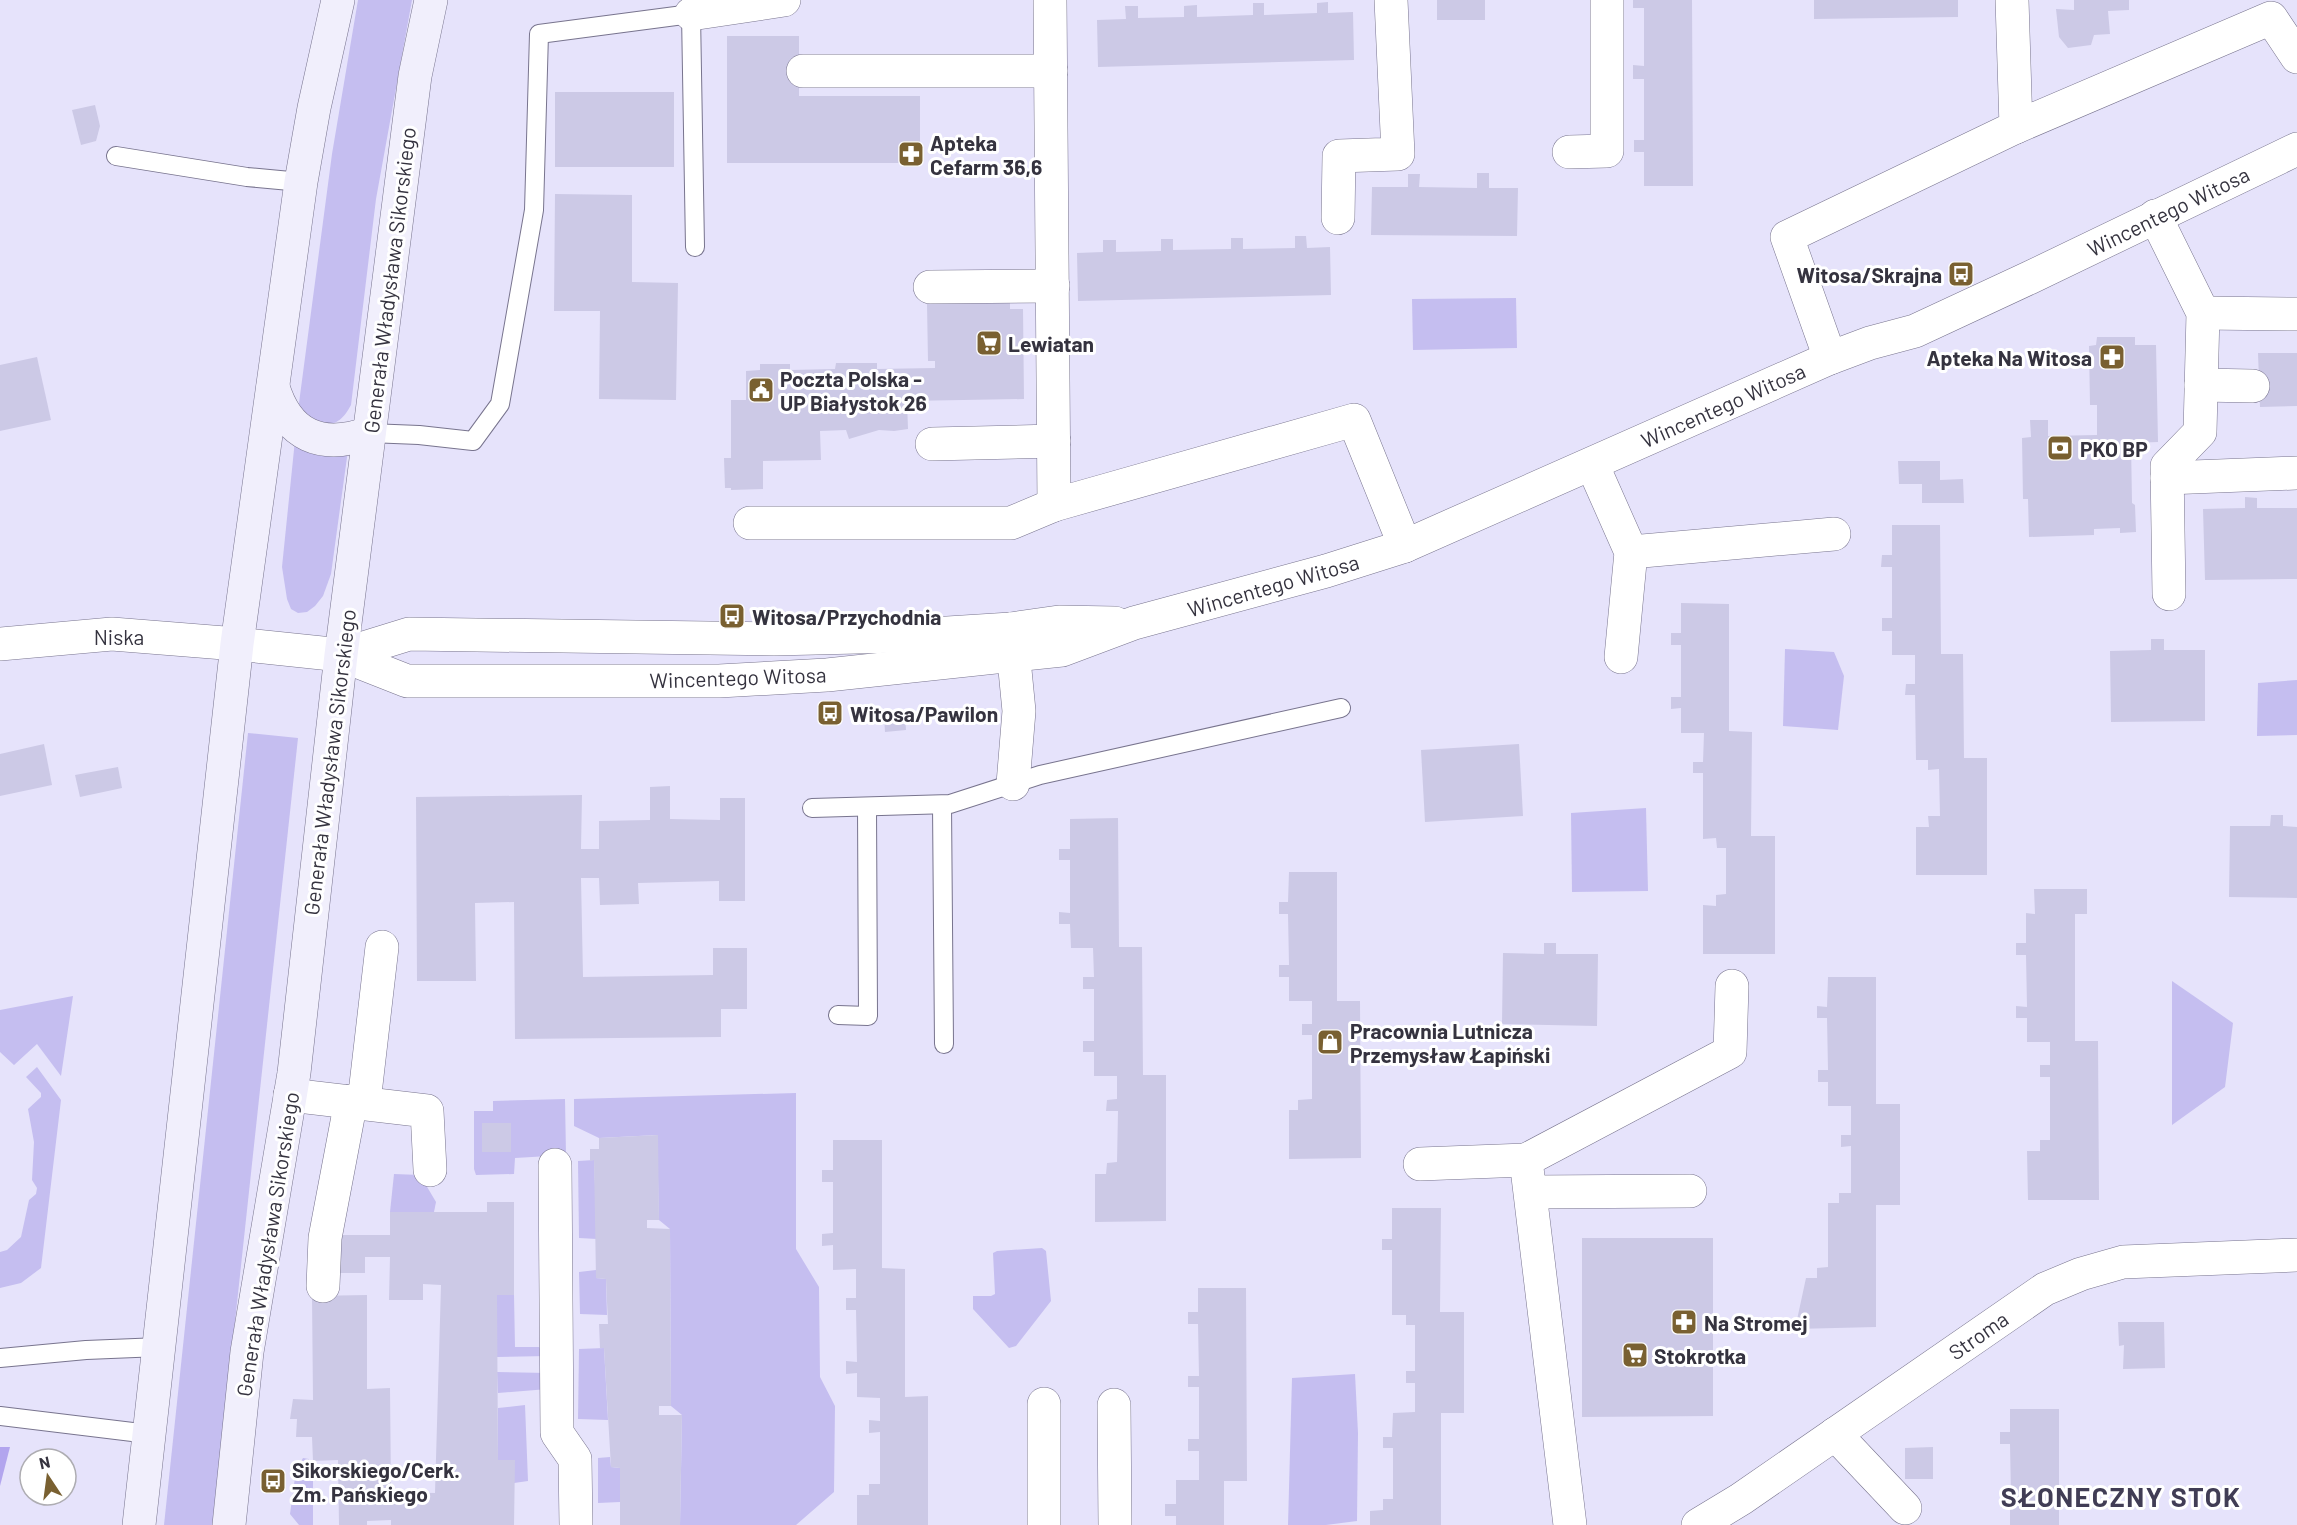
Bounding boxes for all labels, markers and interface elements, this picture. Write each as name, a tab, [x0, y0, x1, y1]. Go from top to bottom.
street label: Generała Władysława Sikorskiego	[358, 126, 420, 434]
place label: Apteka Cefarm 36,6	[930, 130, 1042, 179]
pharmacy icon: Apteka Cefarm 36,6	[896, 139, 926, 169]
street label: Wincentego Witosa	[2083, 161, 2253, 261]
bus stop icon: Witosa/Skrajna	[1946, 259, 1976, 289]
place label: Witosa/Skrajna	[1797, 262, 1942, 287]
supermarket icon: Lewiatan	[974, 328, 1004, 358]
place label: Lewiatan	[1008, 331, 1094, 356]
pharmacy icon: Apteka Na Witosa	[2097, 342, 2127, 372]
place label: Apteka Na Witosa	[1926, 345, 2092, 370]
street label: Wincentego Witosa	[1637, 358, 1809, 452]
place label: Poczta Polska - UP Białystok 26	[780, 366, 927, 415]
public building icon: Poczta Polska - UP Białystok 26	[746, 375, 776, 405]
bank icon: PKO BP	[2045, 433, 2075, 463]
place label: PKO BP	[2080, 436, 2148, 461]
street label: Wincentego Witosa	[1184, 549, 1362, 621]
bus stop icon: Witosa/Przychodnia	[717, 601, 747, 631]
place label: Witosa/Przychodnia	[752, 604, 941, 629]
street label: Generała Władysława Sikorskiego	[298, 608, 360, 916]
street label: Niska	[94, 624, 144, 649]
street label: Wincentego Witosa	[649, 661, 827, 693]
bus stop icon: Witosa/Pawilon	[815, 698, 845, 728]
place label: Witosa/Pawilon	[850, 701, 998, 726]
place label: Pracownia Lutnicza Przemysław Łapiński	[1350, 1018, 1550, 1067]
shop icon: Pracownia Lutnicza Przemysław Łapiński	[1315, 1027, 1345, 1057]
street label: Generała Władysława Sikorskiego	[231, 1090, 303, 1398]
street label: Stroma	[1943, 1306, 2013, 1364]
pharmacy icon: Na Stromej	[1669, 1307, 1699, 1337]
place label: Na Stromej	[1704, 1310, 1807, 1335]
supermarket icon: Stokrotka	[1620, 1340, 1650, 1370]
place label: Stokrotka	[1654, 1343, 1746, 1368]
north arrow	[18, 1447, 78, 1507]
text: N	[37, 1451, 52, 1472]
place label: Sikorskiego/Cerk. Zm. Pańskiego	[292, 1457, 460, 1506]
bus stop icon: Sikorskiego/Cerk. Zm. Pańskiego	[258, 1466, 288, 1496]
district label: SŁONECZNY STOK	[2001, 1480, 2241, 1512]

